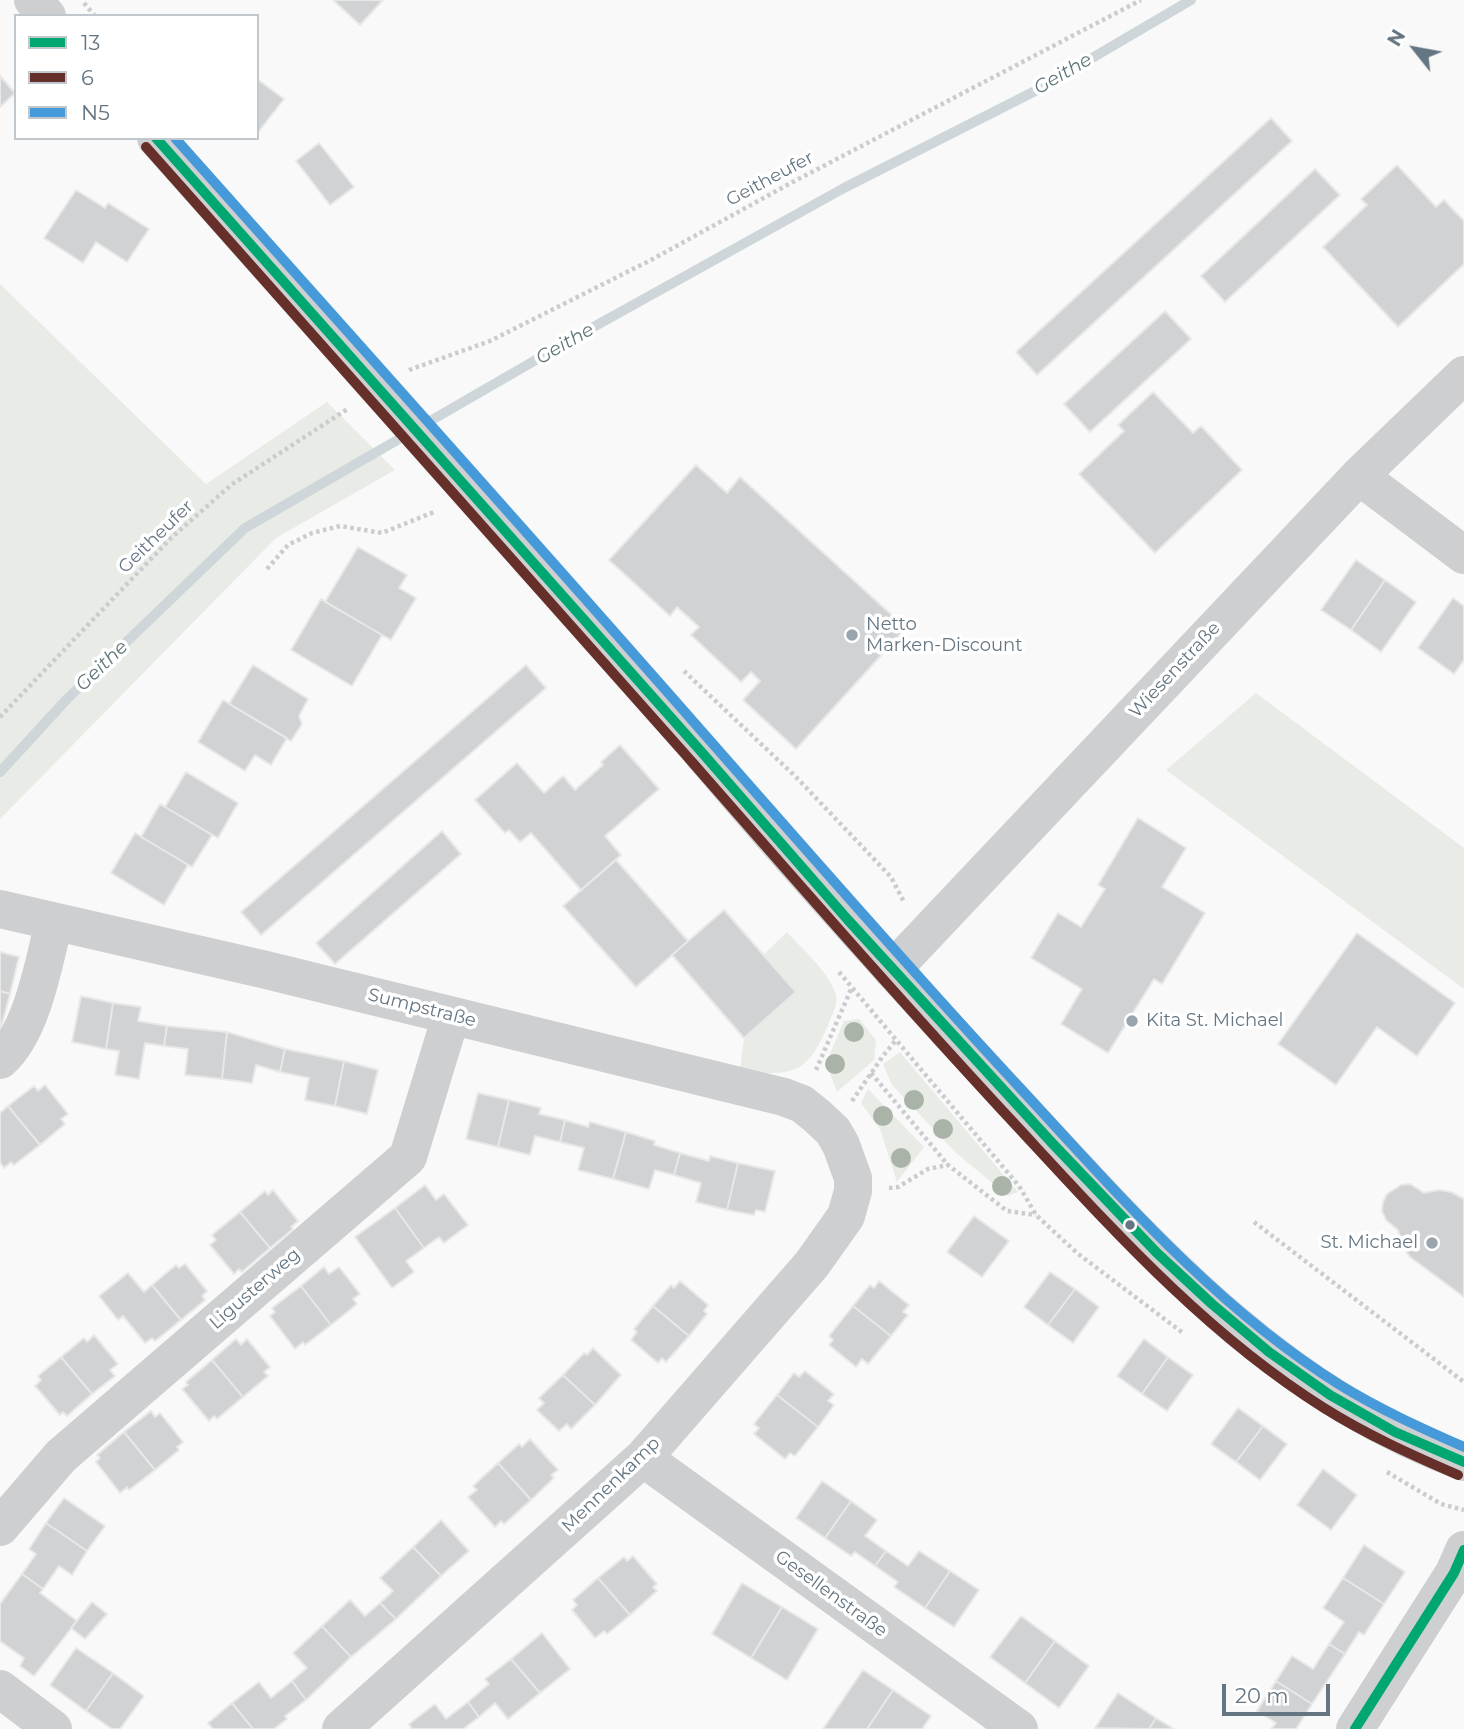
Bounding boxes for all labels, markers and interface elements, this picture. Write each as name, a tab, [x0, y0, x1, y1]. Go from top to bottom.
legend	[14, 14, 259, 140]
north arrow	[1380, 14, 1450, 84]
text: N	[1383, 25, 1410, 50]
text: 13	[81, 30, 100, 55]
water label: Geithe	[1030, 48, 1096, 100]
text: 6	[81, 65, 94, 90]
text: N5	[81, 100, 110, 125]
street label: Geitheufer	[723, 147, 817, 211]
water label: Geithe	[532, 318, 598, 370]
street label: Geitheufer	[114, 496, 198, 578]
place label: Netto Marken-Discount	[866, 614, 1023, 656]
street label: Wiesenstraße	[1125, 618, 1225, 722]
marker: Netto Marken-Discount	[844, 627, 860, 643]
water label: Geithe	[71, 636, 133, 696]
street label: Sumpstraße	[366, 984, 478, 1032]
place label: Kita St. Michael	[1146, 1010, 1283, 1032]
marker: Kita St. Michael	[1124, 1013, 1140, 1029]
unlabelled marker	[1123, 1218, 1137, 1232]
place label: St. Michael	[1320, 1232, 1418, 1254]
marker: St. Michael	[1424, 1235, 1440, 1251]
street label: Ligusterweg	[205, 1244, 305, 1334]
street label: Mennenkamp	[557, 1433, 665, 1537]
street label: Gesellenstraße	[771, 1546, 891, 1642]
scale bar	[1226, 1670, 1334, 1714]
text: 20 m	[1235, 1683, 1289, 1708]

